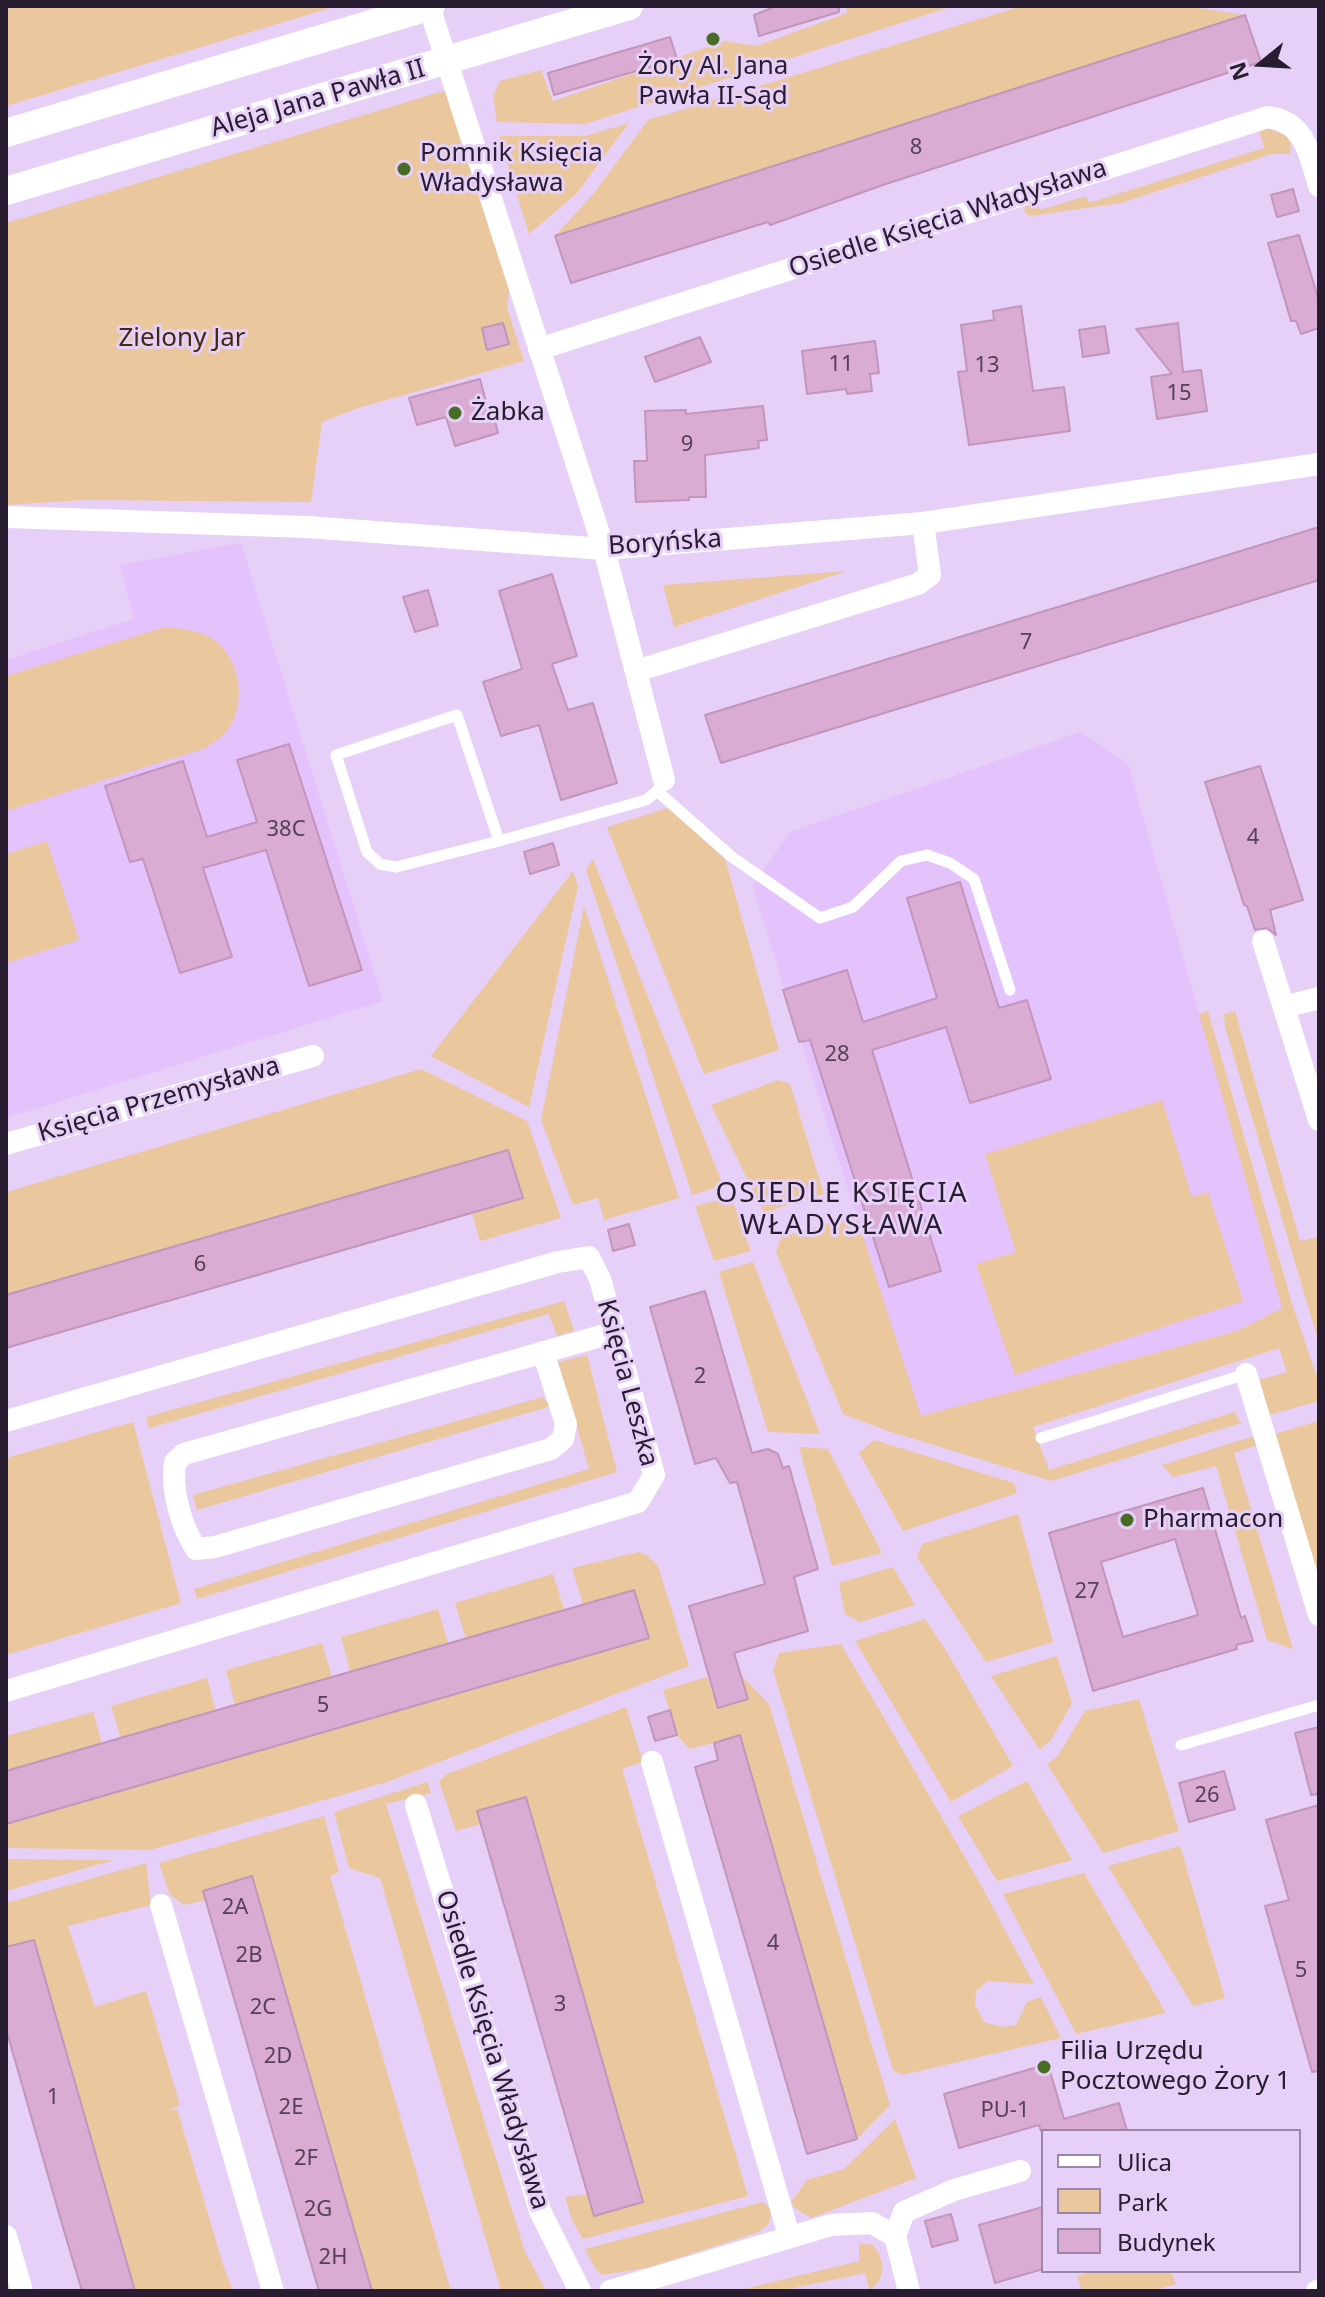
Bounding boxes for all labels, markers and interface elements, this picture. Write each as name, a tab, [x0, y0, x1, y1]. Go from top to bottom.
north arrow	[1221, 24, 1301, 104]
marker: Żory Al. Jana Pawła II-Sąd	[704, 30, 722, 48]
place label: Żory Al. Jana Pawła II-Sąd	[638, 51, 788, 112]
street label: Aleja Jana Pawła II	[207, 53, 429, 145]
text: N	[1221, 58, 1255, 85]
house number: 8	[910, 135, 922, 161]
place label: Pomnik Księcia Władysława	[420, 138, 603, 200]
street label: Osiedle Księcia Władysława	[785, 153, 1111, 285]
marker: Pomnik Księcia Władysława	[395, 160, 413, 178]
park label: Zielony Jar	[118, 323, 246, 355]
house number: 11	[828, 352, 854, 378]
house number: 13	[974, 353, 1000, 379]
house number: 15	[1166, 381, 1192, 407]
place label: Żabka	[471, 397, 545, 429]
marker: Żabka	[446, 404, 464, 422]
house number: 9	[681, 432, 693, 458]
street label: Boryńska	[607, 523, 723, 563]
house number: 7	[1020, 630, 1032, 656]
house number: 38C	[266, 817, 306, 843]
house number: 4	[1247, 825, 1259, 851]
house number: 28	[824, 1042, 850, 1068]
street label: Księcia Przemysława	[34, 1051, 284, 1149]
district label: OSIEDLE KSIĘCIA WŁADYSŁAWA	[715, 1177, 969, 1243]
house number: 6	[194, 1252, 206, 1278]
street label: Księcia Leszka	[590, 1296, 664, 1470]
house number: 2	[694, 1364, 706, 1390]
place label: Pharmacon	[1143, 1504, 1283, 1536]
marker: Pharmacon	[1118, 1511, 1136, 1529]
house number: 27	[1074, 1579, 1100, 1605]
house number: 5	[317, 1693, 329, 1719]
house number: 26	[1194, 1783, 1220, 1809]
street label: Osiedle Księcia Władysława	[429, 1887, 555, 2213]
house number: 2A	[222, 1895, 248, 1921]
house number: 4	[767, 1931, 779, 1957]
house number: 2B	[236, 1943, 262, 1969]
house number: 5	[1295, 1958, 1307, 1984]
house number: 3	[554, 1992, 566, 2018]
house number: 2C	[250, 1995, 276, 2021]
place label: Filia Urzędu Pocztowego Żory 1	[1060, 2036, 1291, 2098]
house number: 2D	[264, 2044, 292, 2070]
marker: Filia Urzędu Pocztowego Żory 1	[1035, 2058, 1053, 2076]
house number: 1	[47, 2085, 59, 2111]
house number: 2E	[279, 2095, 303, 2121]
house number: PU-1	[980, 2098, 1030, 2124]
legend	[1041, 2129, 1301, 2273]
text: Ulica	[1117, 2145, 1172, 2178]
house number: 2F	[294, 2146, 318, 2172]
text: Park	[1117, 2185, 1168, 2218]
house number: 2G	[304, 2197, 332, 2223]
text: Budynek	[1117, 2225, 1216, 2258]
house number: 2H	[319, 2245, 347, 2271]

